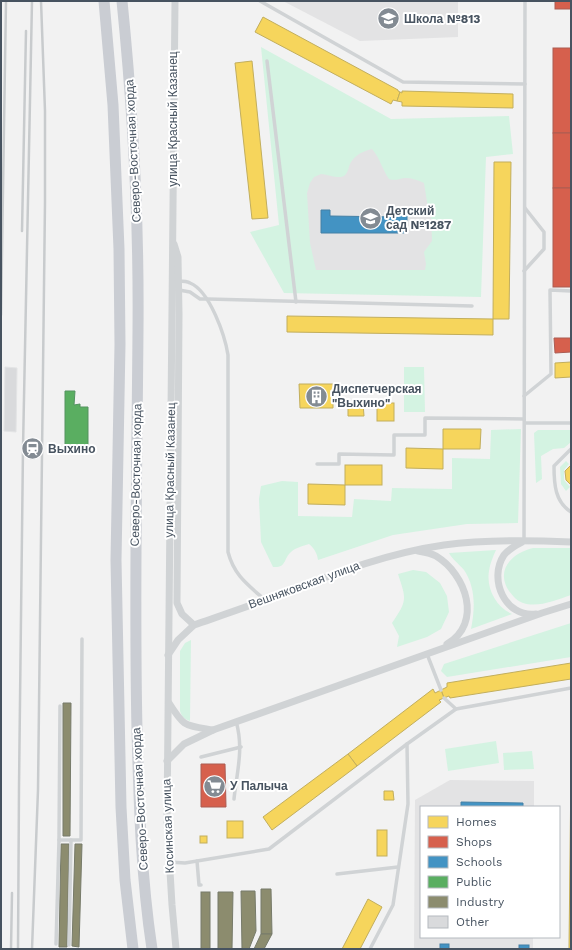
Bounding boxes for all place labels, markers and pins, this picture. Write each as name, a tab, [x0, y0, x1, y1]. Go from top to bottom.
school or university icon: Школа №813	[375, 6, 401, 32]
place label: Школа №813	[404, 12, 480, 26]
place label: Детский сад №1287	[386, 204, 451, 232]
school or university icon: Детский сад №1287	[358, 205, 384, 231]
place label: Диспетчерская "Выхино"	[332, 382, 422, 410]
building icon: Диспетчерская "Выхино"	[303, 383, 329, 409]
station icon: Выхино	[20, 436, 46, 462]
place label: Выхино	[48, 442, 96, 456]
supermarket icon: У Палыча	[202, 773, 228, 799]
place label: У Палыча	[230, 779, 288, 793]

